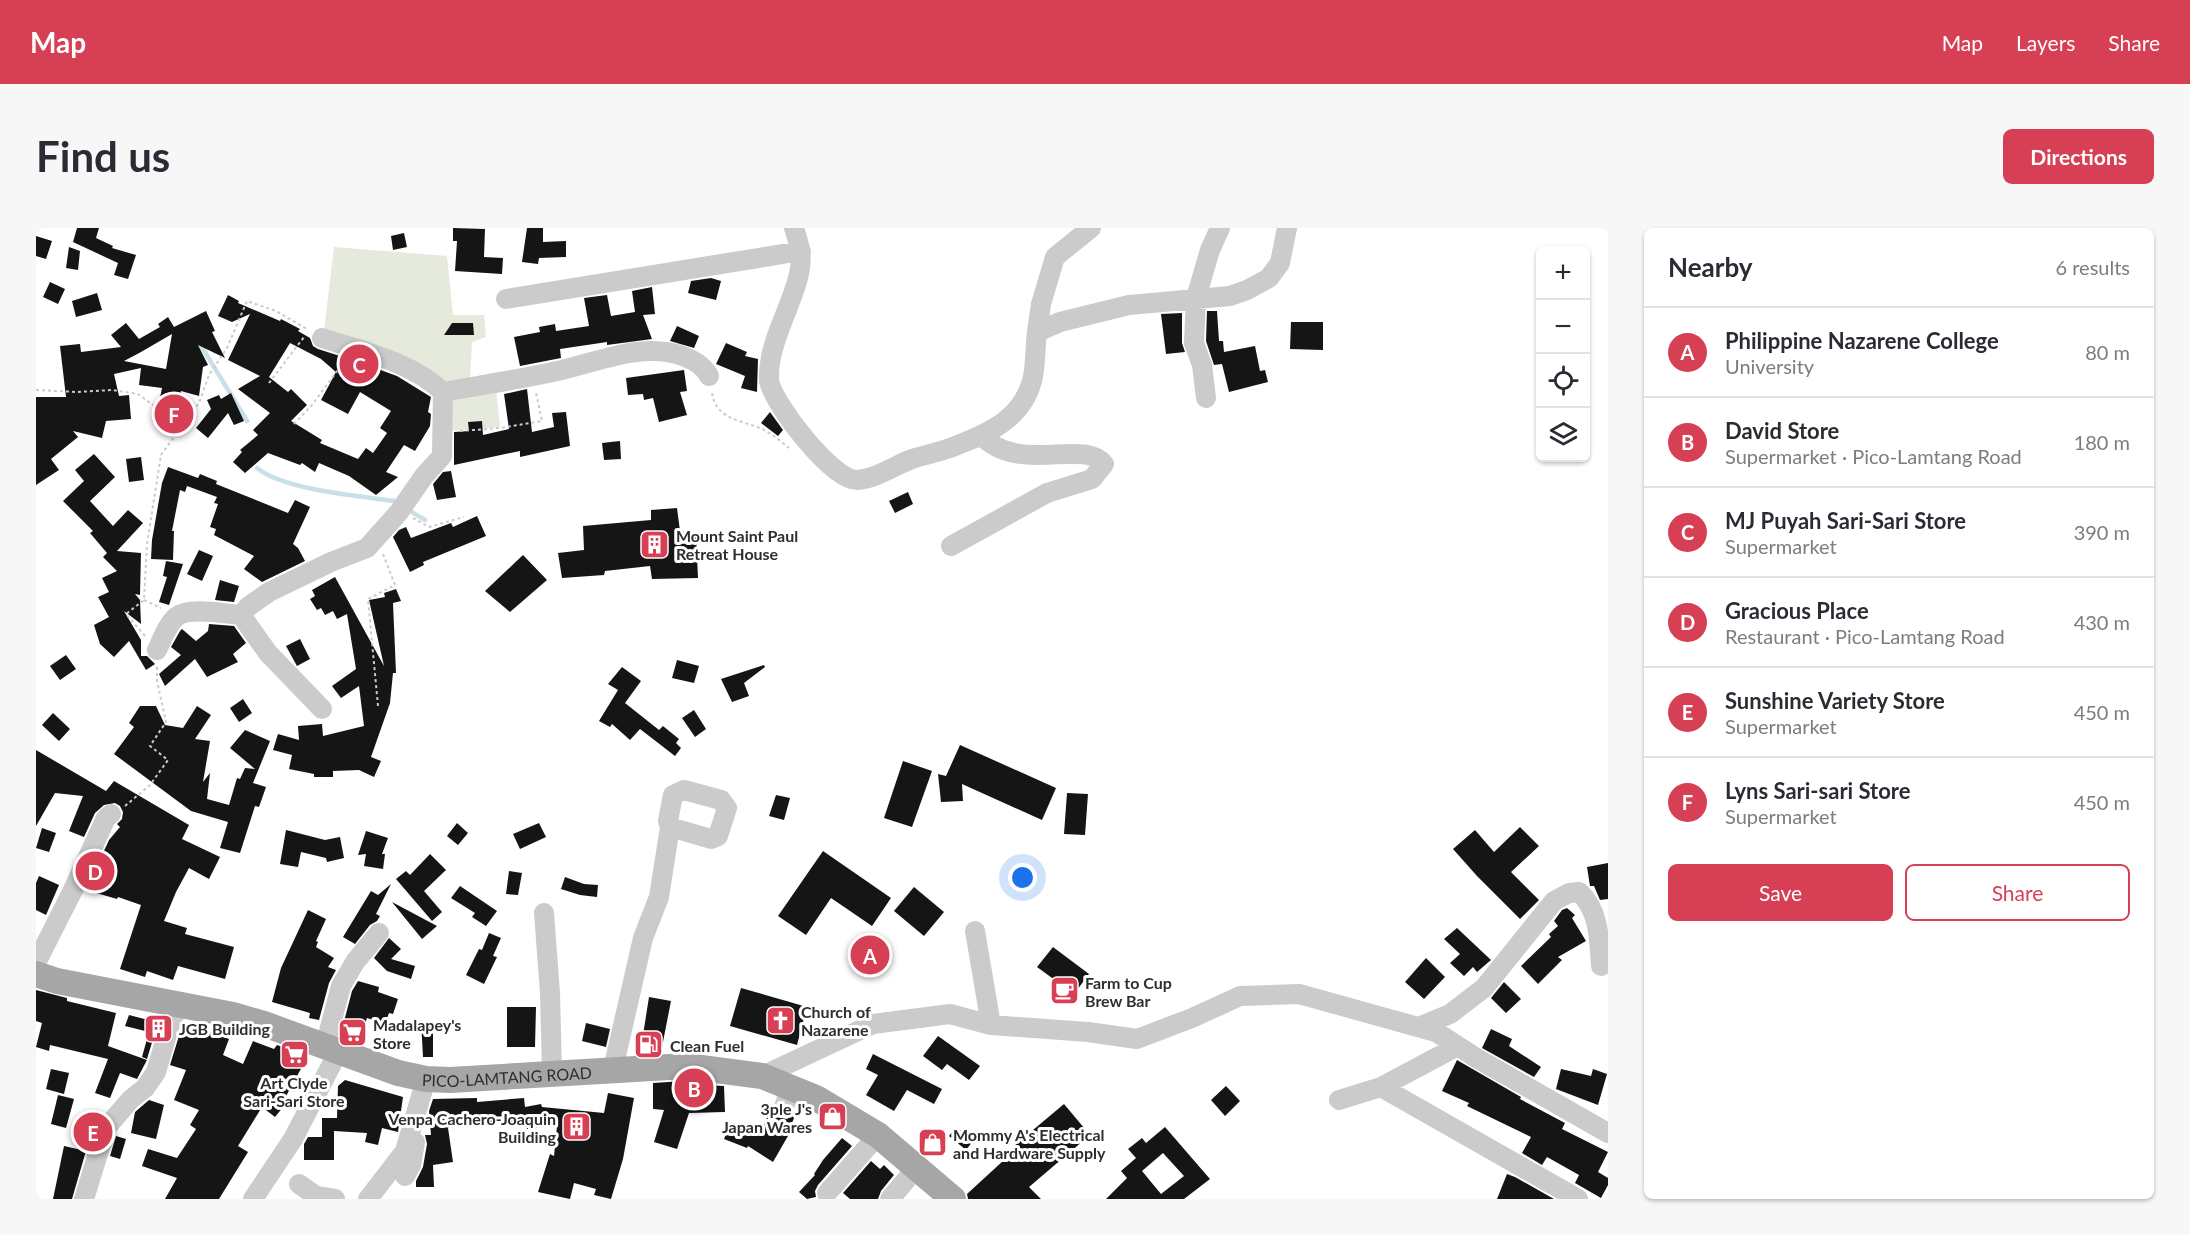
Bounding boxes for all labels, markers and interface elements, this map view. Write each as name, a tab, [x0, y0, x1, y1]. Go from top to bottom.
text: Map	[30, 25, 86, 59]
text: Map	[1942, 30, 1983, 55]
text: Layers	[2016, 30, 2075, 55]
text: Share	[2108, 30, 2160, 55]
button: Directions	[2003, 129, 2154, 184]
text: Find us	[36, 131, 170, 181]
map controls	[1536, 246, 1590, 462]
button: +	[1536, 246, 1590, 300]
text: Nearby	[1668, 251, 1753, 283]
text: 6 results	[2055, 255, 2130, 279]
button: −	[1536, 300, 1590, 354]
text: Philippine Nazarene College	[1725, 327, 1999, 354]
text: A	[1681, 340, 1694, 364]
text: 80 m	[2085, 340, 2130, 364]
pin: C	[340, 342, 378, 386]
button: locate	[1536, 354, 1590, 408]
text: University	[1725, 354, 1814, 378]
pin: F	[154, 392, 194, 436]
button: layers	[1536, 408, 1590, 462]
text: David Store	[1725, 417, 1839, 444]
text: B	[1681, 430, 1694, 454]
text: 180 m	[2074, 430, 2130, 454]
text: Supermarket · Pico-Lamtang Road	[1725, 444, 2022, 468]
text: MJ Puyah Sari-Sari Store	[1725, 507, 1966, 534]
text: C	[1681, 520, 1694, 544]
text: 390 m	[2074, 520, 2130, 544]
place label: Mount Saint Paul Retreat House	[676, 526, 798, 563]
building icon: Mount Saint Paul Retreat House	[639, 528, 671, 560]
text: Supermarket	[1725, 534, 1837, 558]
text: Gracious Place	[1725, 597, 1869, 624]
text: D	[1680, 610, 1695, 634]
text: 430 m	[2074, 610, 2130, 634]
text: Restaurant · Pico-Lamtang Road	[1725, 624, 2005, 648]
text: Sunshine Variety Store	[1725, 687, 1945, 714]
text: E	[1682, 700, 1693, 724]
text: 450 m	[2074, 700, 2130, 724]
text: Supermarket	[1725, 714, 1837, 738]
text: Lyns Sari-sari Store	[1725, 777, 1911, 804]
text: F	[1682, 790, 1693, 814]
text: 450 m	[2074, 790, 2130, 814]
text: Supermarket	[1725, 804, 1837, 828]
pin: D	[76, 848, 114, 894]
your location	[1008, 863, 1037, 892]
button: Save	[1668, 864, 1893, 921]
button: Share	[1905, 864, 2130, 921]
pin: A	[850, 932, 890, 978]
place label: Farm to Cup Brew Bar	[1085, 973, 1172, 1010]
cafe icon: Farm to Cup Brew Bar	[1048, 975, 1080, 1007]
place label: Church of Nazarene	[801, 1002, 871, 1039]
church icon: Church of Nazarene	[764, 1004, 796, 1036]
building icon: JGB Building	[142, 1012, 174, 1044]
place label: Madalapey's Store	[373, 1015, 461, 1052]
supermarket icon: Madalapey's Store	[336, 1017, 368, 1049]
place label: JGB Building	[179, 1019, 271, 1038]
fuel station icon: Clean Fuel	[633, 1029, 665, 1061]
place label: Clean Fuel	[670, 1036, 744, 1055]
supermarket icon: Art Clyde Sari-Sari Store	[278, 1038, 310, 1070]
street label: PICO-LAMTANG ROAD	[422, 1062, 592, 1090]
pin: B	[674, 1066, 714, 1110]
place label: Art Clyde Sari-Sari Store	[243, 1073, 345, 1110]
place label: 3ple J's Japan Wares	[722, 1099, 812, 1136]
shop icon: 3ple J's Japan Wares	[817, 1101, 849, 1133]
place label: Venpa Cachero-Joaquin Building	[387, 1109, 557, 1146]
pin: E	[74, 1110, 112, 1154]
building icon: Venpa Cachero-Joaquin Building	[561, 1111, 593, 1143]
place label: Mommy A's Electrical and Hardware Supply	[953, 1125, 1106, 1162]
shop icon: Mommy A's Electrical and Hardware Supply	[916, 1127, 948, 1159]

